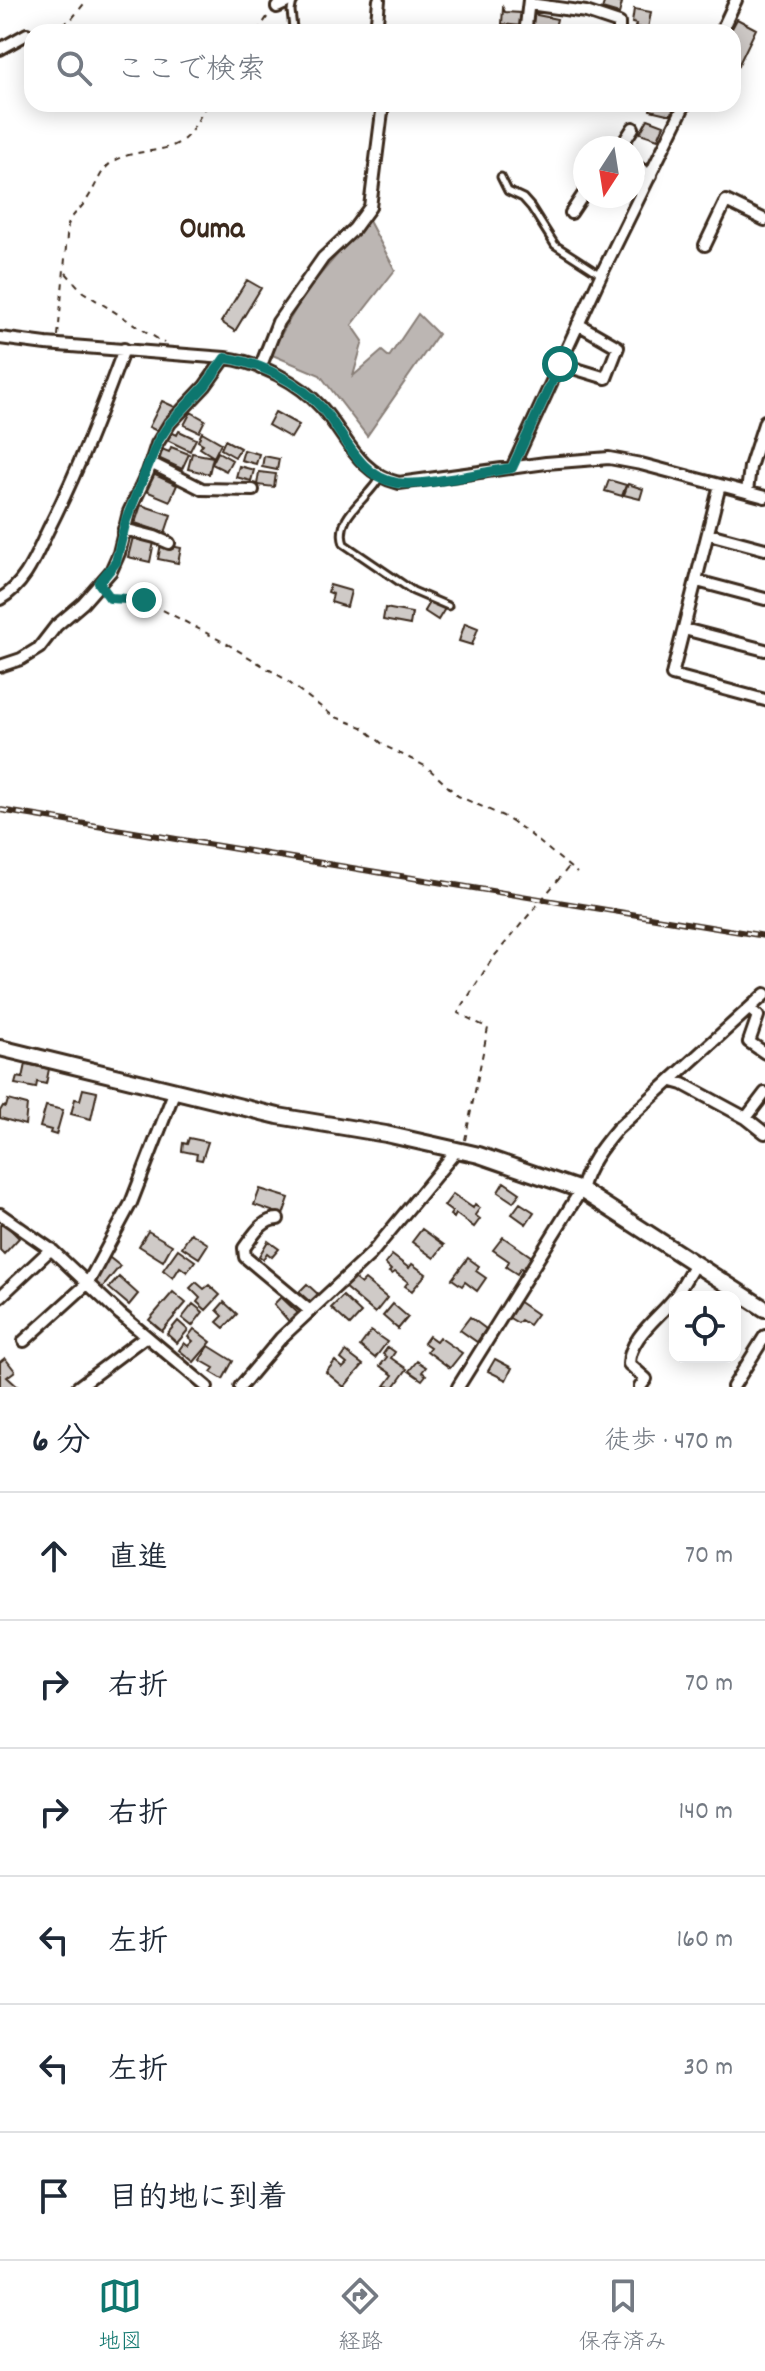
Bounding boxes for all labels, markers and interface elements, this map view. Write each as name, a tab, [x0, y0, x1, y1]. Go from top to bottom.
search box	[24, 24, 741, 112]
icon: search	[52, 46, 96, 90]
text: ここで検索	[116, 51, 266, 94]
north arrow	[573, 136, 645, 208]
district label: Ouma	[180, 210, 245, 253]
route start	[542, 346, 578, 382]
route end	[126, 582, 162, 618]
map controls	[669, 1291, 741, 1363]
button: locate	[669, 1291, 741, 1363]
text: 6 分	[32, 1419, 90, 1468]
text: 徒歩 · 470 m	[604, 1424, 733, 1461]
icon: ahead	[32, 1534, 76, 1578]
text: 70 m	[685, 1538, 733, 1575]
text: 直進	[108, 1539, 168, 1582]
icon: right	[32, 1662, 76, 1706]
text: 70 m	[685, 1666, 733, 1703]
text: 右折	[108, 1667, 168, 1710]
icon: right	[32, 1790, 76, 1834]
text: 140 m	[679, 1794, 733, 1831]
text: 右折	[108, 1795, 168, 1838]
icon: left	[32, 1918, 76, 1962]
text: 160 m	[677, 1922, 733, 1959]
text: 左折	[108, 1923, 168, 1966]
icon: left	[32, 2046, 76, 2090]
text: 30 m	[683, 2050, 733, 2087]
text: 左折	[108, 2051, 168, 2094]
icon: arrive	[32, 2174, 76, 2218]
text: 目的地に到着	[108, 2179, 288, 2222]
tab: 地図	[98, 2274, 142, 2359]
tab: 経路	[338, 2274, 383, 2359]
tab: 保存済み	[579, 2274, 667, 2359]

